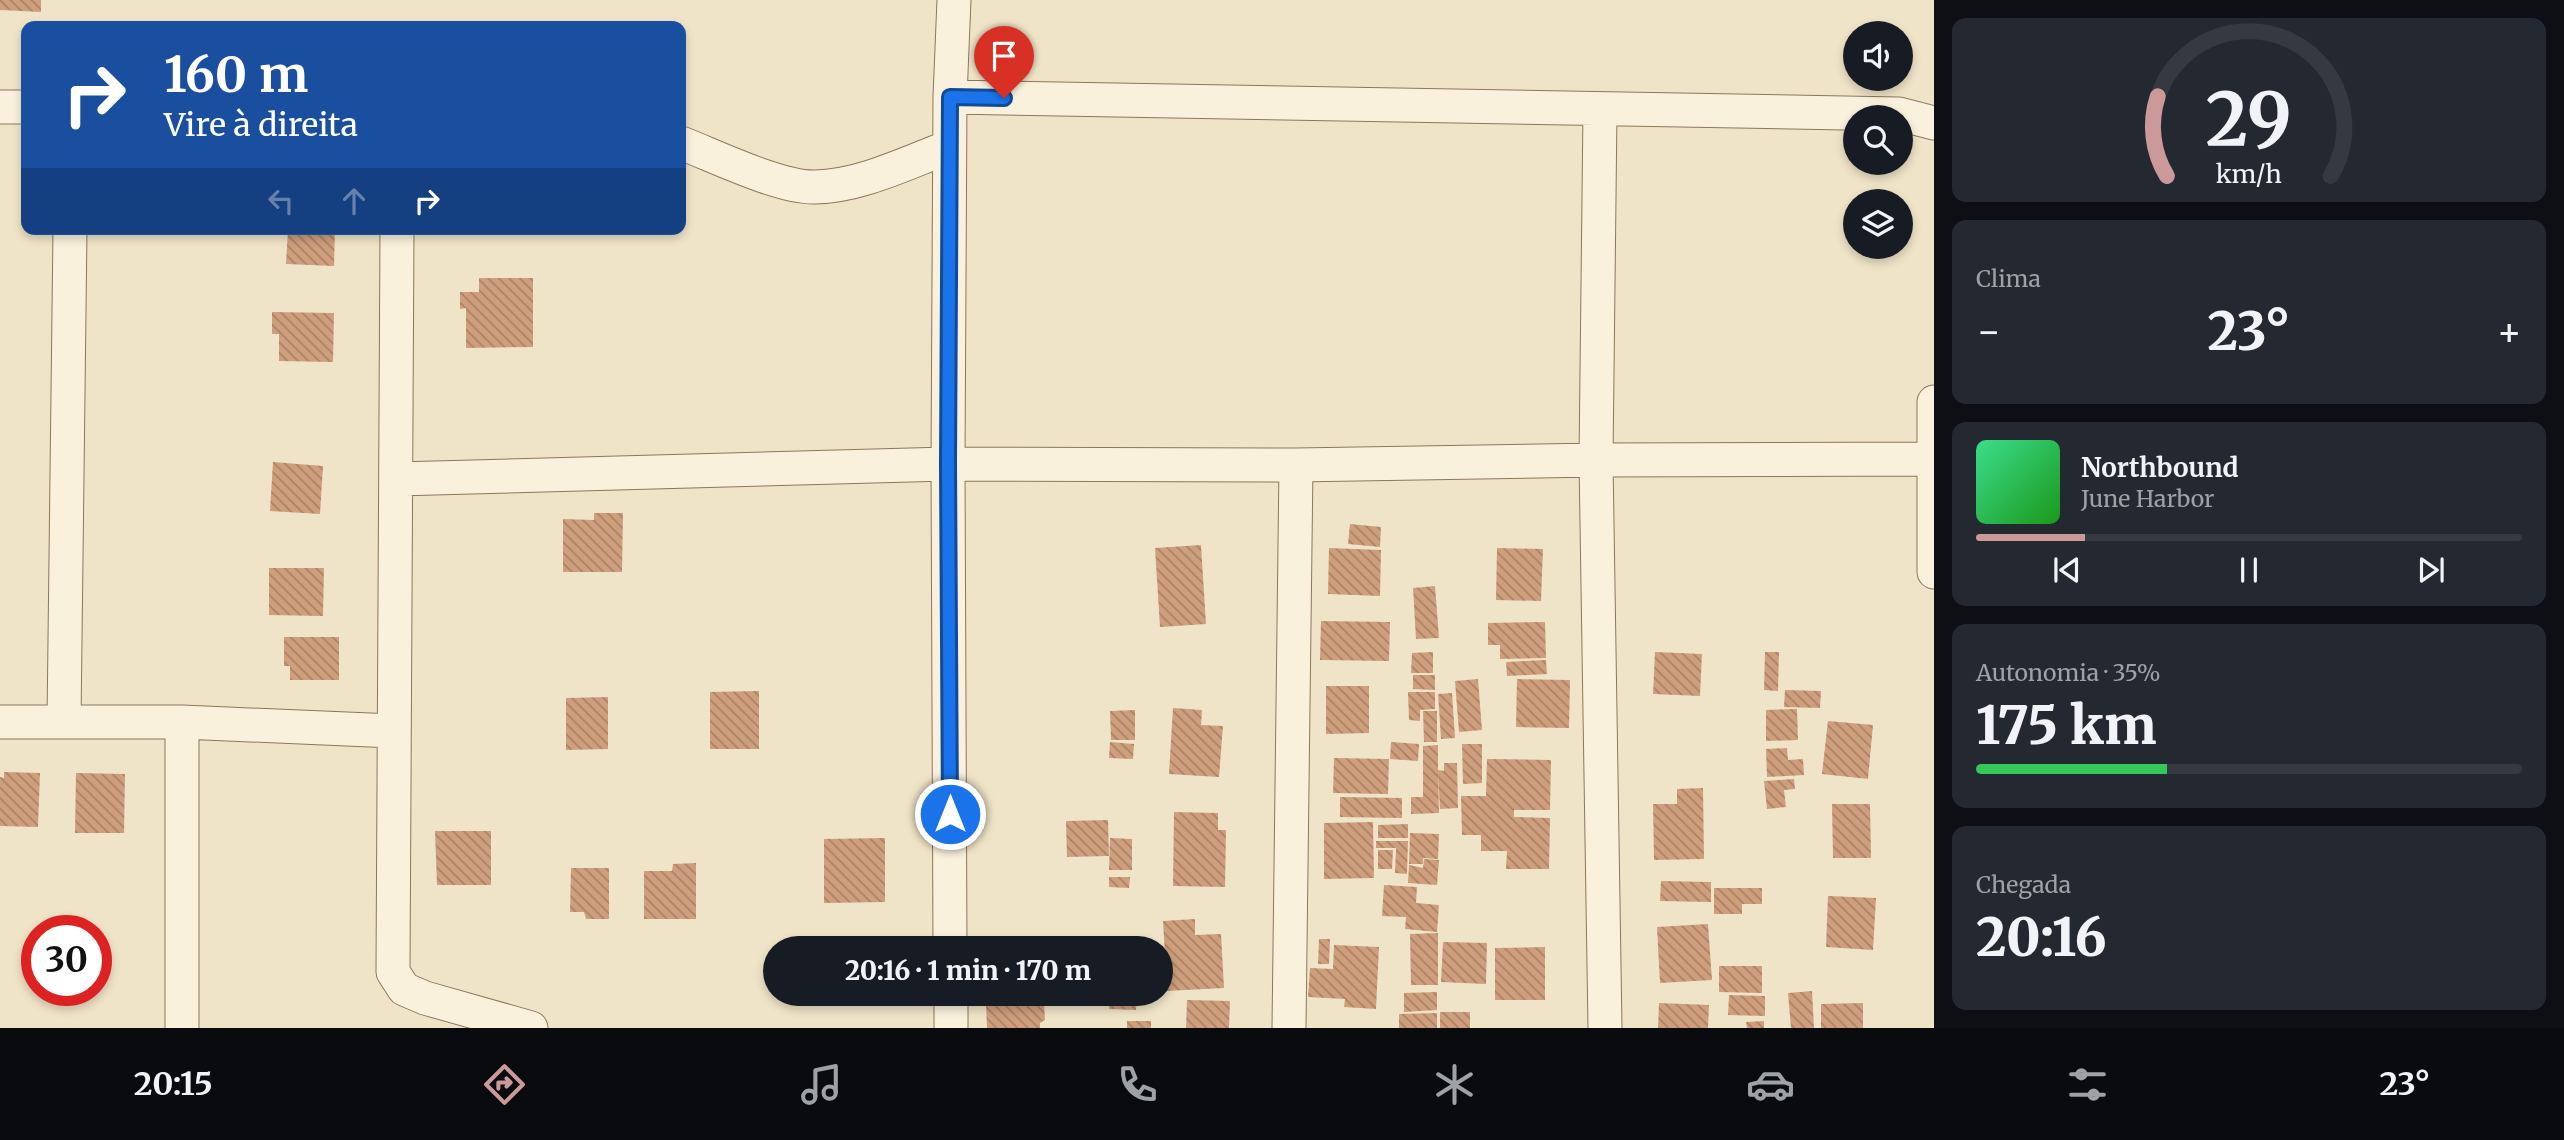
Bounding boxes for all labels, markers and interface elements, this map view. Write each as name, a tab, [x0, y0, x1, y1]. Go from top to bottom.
map controls	[1843, 21, 1913, 259]
button: sound	[1843, 21, 1913, 91]
pin	[974, 26, 1034, 98]
icon: arrive	[985, 37, 1023, 75]
text: 160 m	[164, 44, 308, 105]
icon: right	[49, 49, 140, 140]
text: 29	[2206, 74, 2292, 166]
text: Vire à direita	[164, 105, 358, 145]
button: search	[1843, 105, 1913, 175]
text: km/h	[2216, 158, 2282, 190]
icon: left	[262, 182, 300, 220]
icon: ahead	[335, 182, 373, 220]
icon: right	[408, 182, 446, 220]
button: layers	[1843, 189, 1913, 259]
text: Clima	[1976, 264, 2041, 293]
text: 23°	[2208, 299, 2291, 364]
text: −	[1976, 308, 2001, 355]
text: +	[2497, 308, 2522, 355]
text: Northbound	[2081, 451, 2239, 484]
text: June Harbor	[2081, 484, 2214, 513]
icon: previous	[2048, 551, 2086, 589]
icon: pause	[2230, 551, 2268, 589]
icon: next	[2412, 551, 2450, 589]
text: Autonomia · 35%	[1976, 658, 2160, 687]
text: 175 km	[1976, 693, 2157, 758]
position arrow	[913, 777, 987, 851]
text: Chegada	[1976, 870, 2071, 899]
text: 20:16	[1976, 905, 2107, 970]
speed limit sign: 30	[21, 915, 112, 1006]
text: 20:16 · 1 min · 170 m	[845, 954, 1091, 987]
icon: directions	[480, 1060, 529, 1109]
icon: music	[797, 1060, 846, 1109]
icon: phone	[1113, 1060, 1162, 1109]
icon: climate	[1430, 1060, 1479, 1109]
icon: car	[1746, 1060, 1795, 1109]
icon: filters	[2063, 1060, 2112, 1109]
text: 20:15	[134, 1064, 213, 1104]
text: 23°	[2379, 1064, 2430, 1104]

